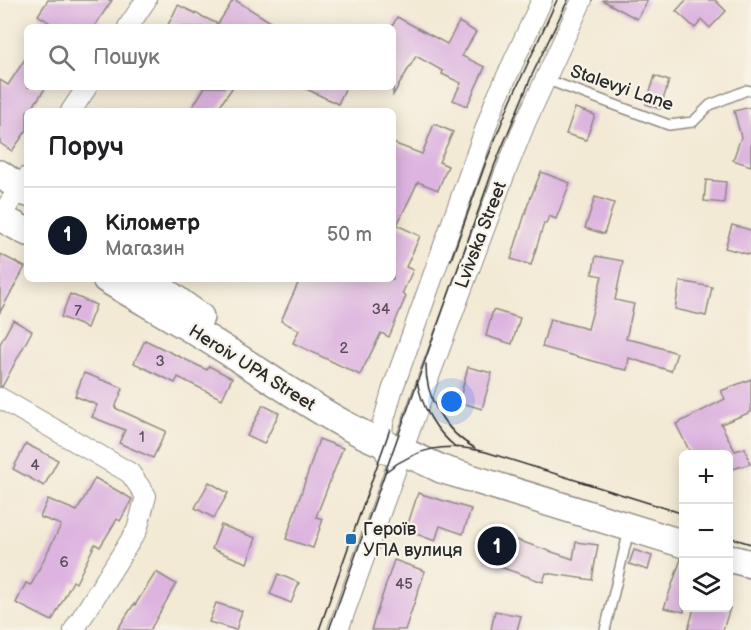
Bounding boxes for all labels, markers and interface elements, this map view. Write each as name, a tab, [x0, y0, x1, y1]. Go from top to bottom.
search box	[24, 24, 396, 90]
icon: search	[45, 41, 78, 74]
text: Пошук	[93, 44, 160, 71]
street label: Stalevyi Lane	[568, 61, 677, 116]
text: Поруч	[48, 132, 124, 163]
street label: Lvivska Street	[451, 178, 511, 291]
text: Кілометр	[105, 210, 200, 237]
text: 1	[63, 223, 72, 247]
text: 50 m	[327, 223, 372, 247]
text: Магазин	[105, 237, 185, 261]
house number: 34	[372, 300, 390, 319]
house number: 7	[74, 302, 82, 321]
street label: Heroiv UPA Street	[185, 321, 320, 416]
house number: 2	[340, 339, 349, 358]
house number: 3	[155, 352, 165, 371]
your location	[437, 387, 466, 416]
house number: 1	[139, 428, 145, 447]
map controls	[679, 450, 733, 612]
button: +	[679, 450, 733, 504]
house number: 4	[30, 456, 40, 475]
button: −	[679, 504, 733, 558]
place label: Героїв УПА вулиця	[363, 519, 463, 561]
pin: 1	[478, 524, 516, 568]
marker: Героїв УПА вулиця	[344, 532, 358, 546]
house number: 6	[59, 553, 69, 572]
button: layers	[679, 558, 733, 612]
house number: 45	[395, 575, 413, 594]

